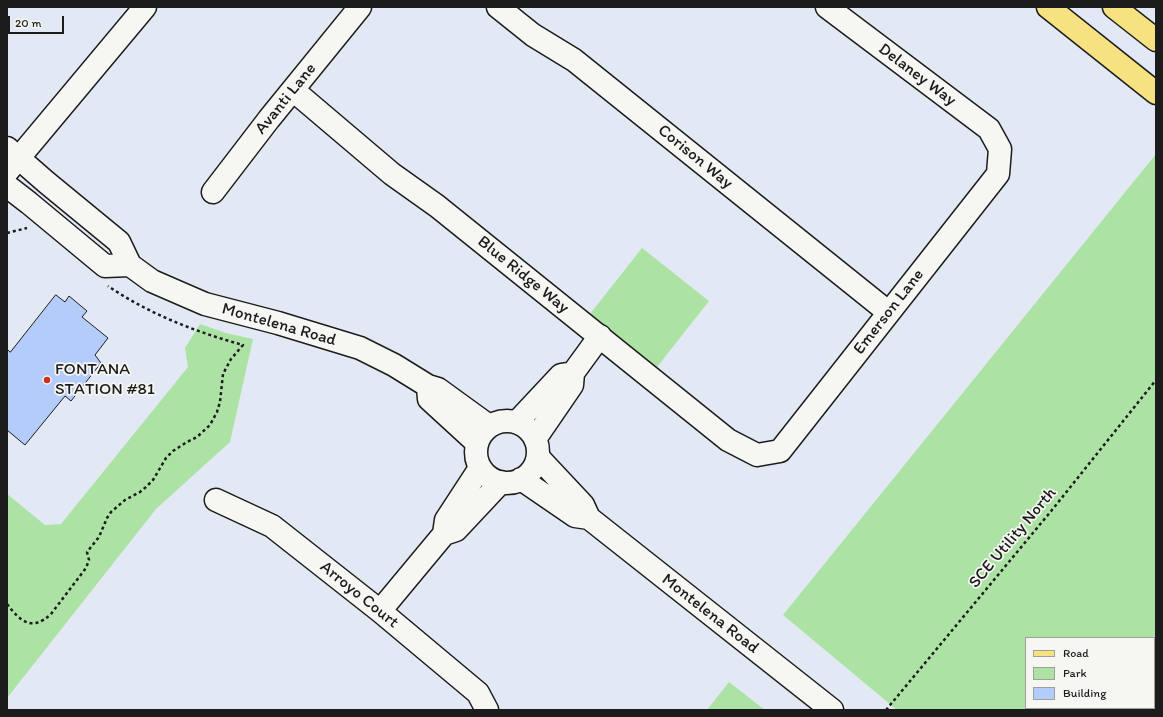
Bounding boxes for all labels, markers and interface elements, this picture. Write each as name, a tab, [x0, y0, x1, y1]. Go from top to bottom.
scale bar	[10, 8, 66, 34]
text: 20 m	[15, 16, 42, 30]
street label: Delaney Way	[874, 39, 960, 111]
street label: Avanti Lane	[251, 59, 321, 139]
street label: Corison Way	[653, 120, 737, 194]
street label: Blue Ridge Way	[473, 232, 573, 318]
street label: Emerson Lane	[849, 265, 929, 359]
street label: Montelena Road	[219, 299, 339, 351]
place label: FONTANA STATION #81	[55, 360, 155, 400]
marker: FONTANA STATION #81	[42, 375, 52, 385]
street label: SCE Utility North	[965, 483, 1061, 593]
street label: Arroyo Court	[316, 557, 402, 633]
street label: Montelena Road	[657, 570, 763, 658]
legend	[1025, 637, 1155, 709]
text: Road	[1063, 646, 1089, 660]
text: Park	[1063, 666, 1087, 680]
text: Building	[1063, 686, 1106, 700]

